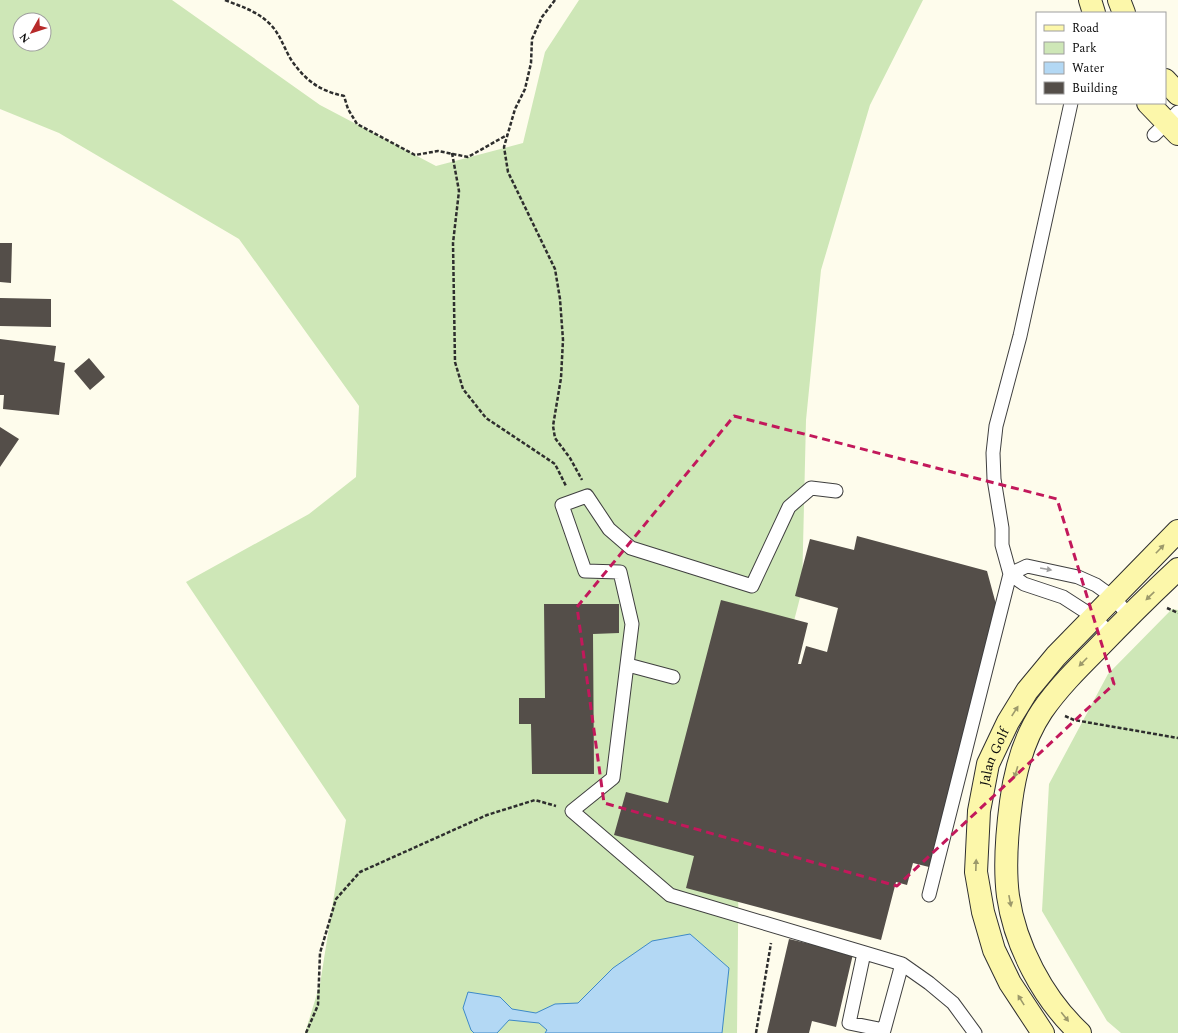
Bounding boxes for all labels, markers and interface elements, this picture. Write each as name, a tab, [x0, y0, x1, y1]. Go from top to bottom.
north arrow	[12, 12, 52, 52]
legend	[1036, 12, 1166, 104]
text: Road	[1072, 19, 1099, 38]
text: N	[15, 29, 34, 47]
text: Park	[1072, 39, 1097, 58]
text: Water	[1072, 59, 1104, 78]
text: Building	[1072, 79, 1118, 98]
one-way arrow	[1155, 545, 1164, 554]
one-way arrow	[1040, 566, 1053, 572]
one-way arrow	[1145, 591, 1155, 601]
one-way arrow	[1079, 657, 1088, 667]
one-way arrow	[1011, 706, 1019, 716]
street label: Jalan Golf	[973, 723, 1015, 788]
one-way arrow	[1013, 766, 1019, 778]
one-way arrow	[973, 859, 980, 871]
one-way arrow	[1007, 895, 1013, 907]
one-way arrow	[1018, 994, 1025, 1006]
one-way arrow	[1060, 1011, 1069, 1022]

